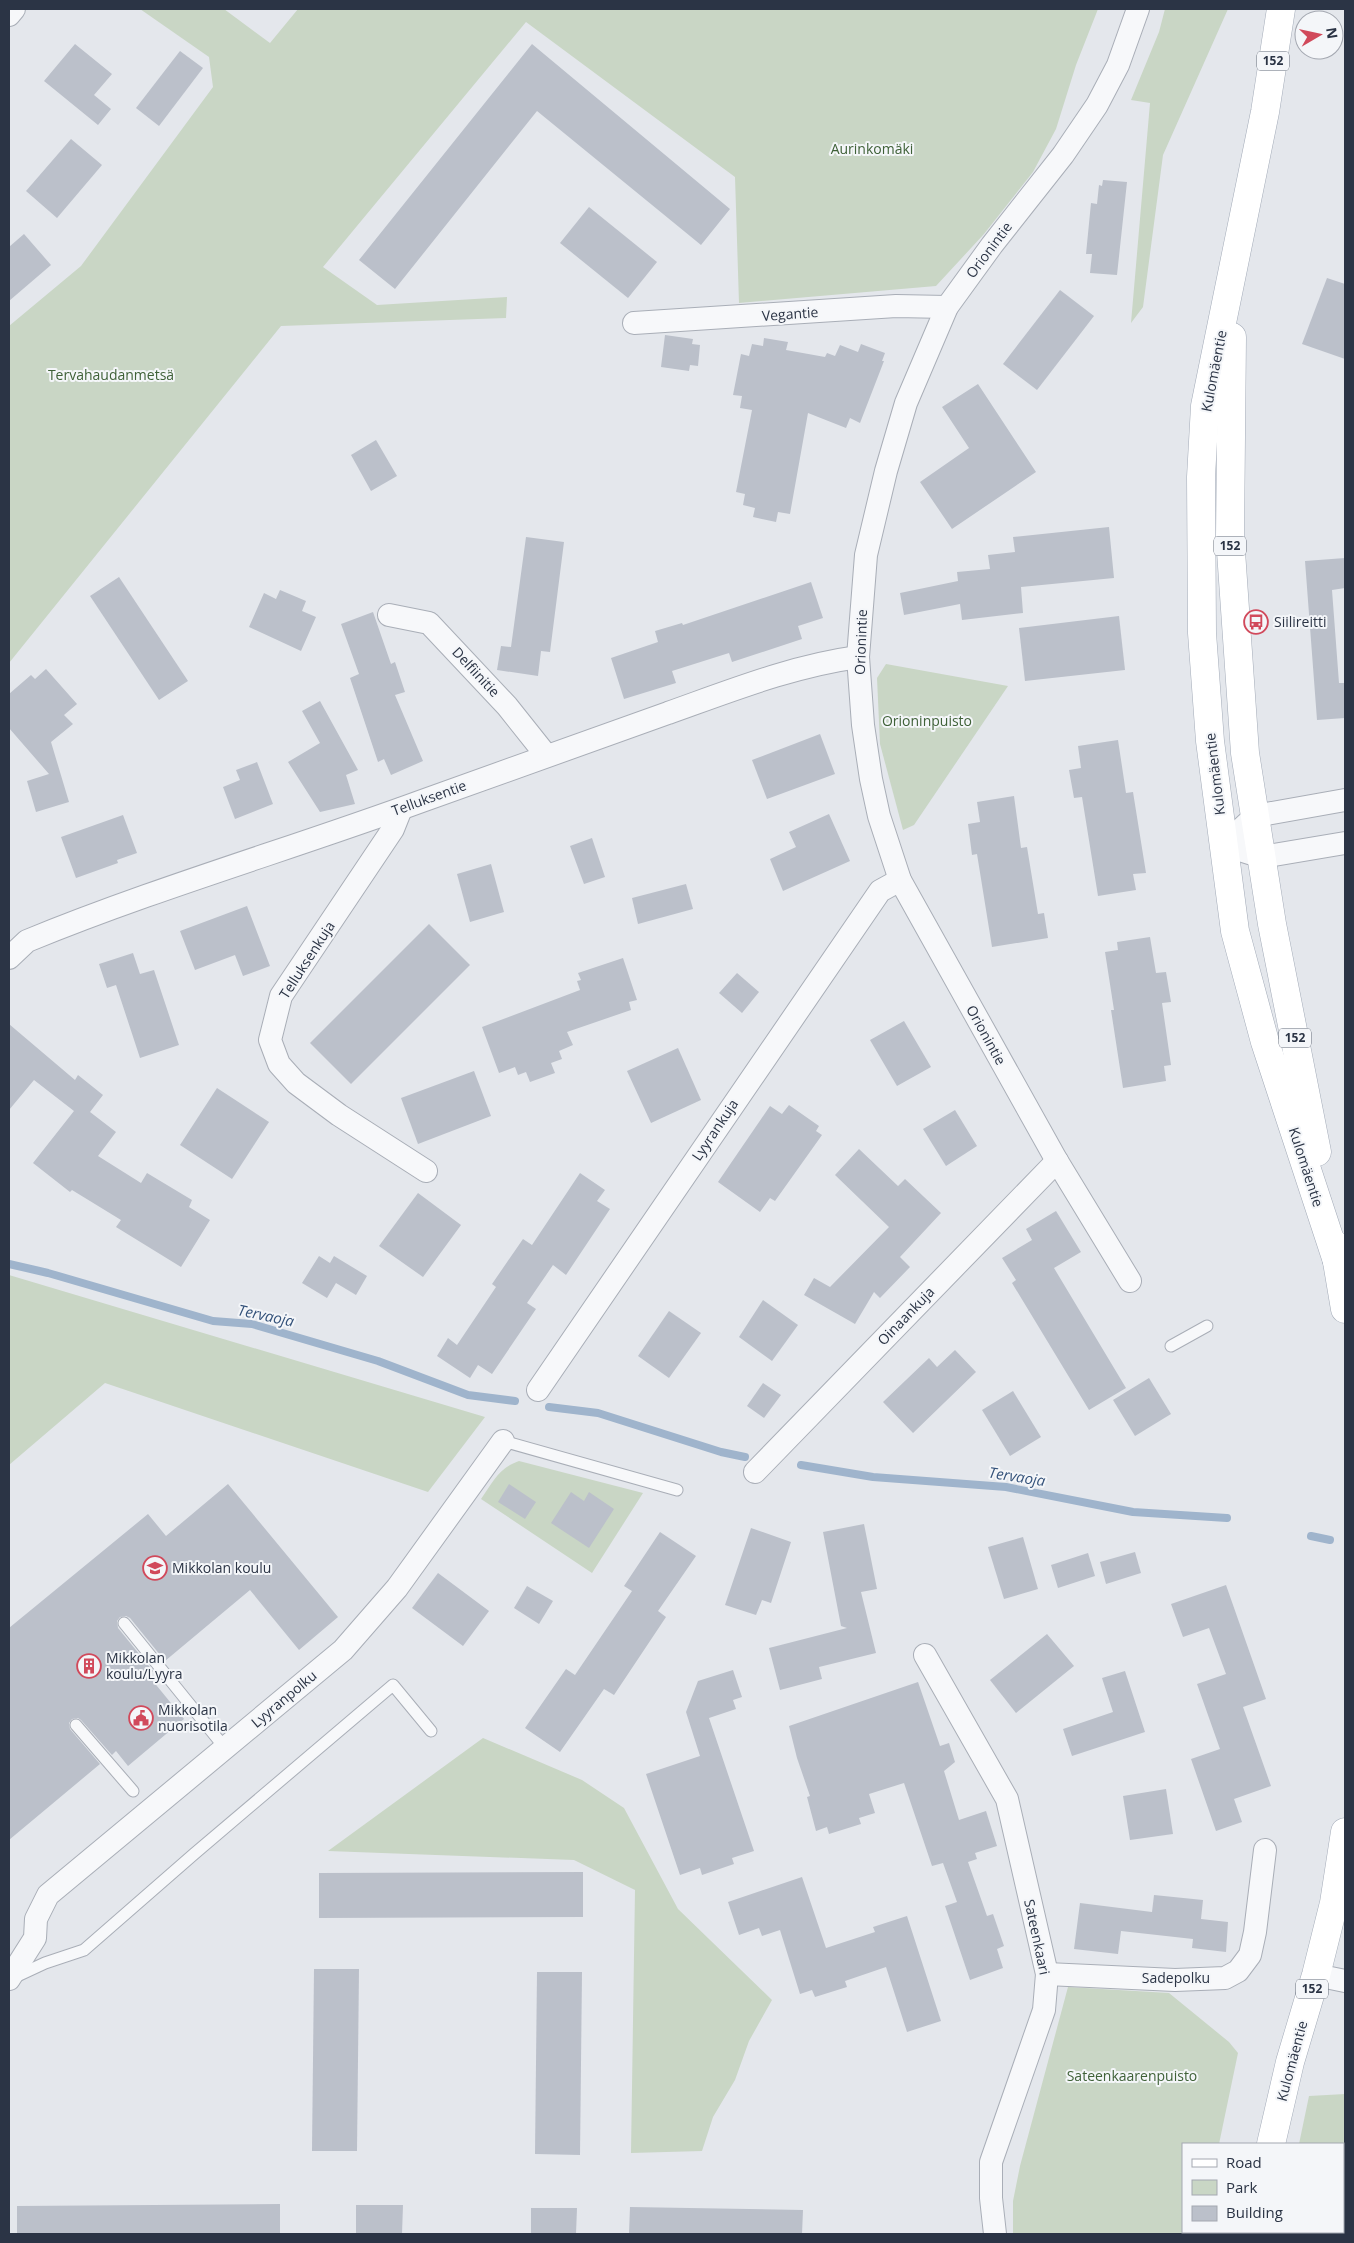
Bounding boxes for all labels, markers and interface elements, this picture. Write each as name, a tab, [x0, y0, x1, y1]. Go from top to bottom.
north arrow	[1294, 10, 1344, 60]
text: N	[1322, 26, 1343, 40]
road number: 152	[1257, 51, 1289, 70]
park label: Aurinkomäki	[831, 139, 913, 158]
street label: Orionintie	[961, 218, 1016, 282]
street label: Vegantie	[761, 302, 819, 325]
street label: Kulomäentie	[1196, 328, 1231, 413]
park label: Tervahaudanmetsä	[48, 365, 174, 384]
road number: 152	[1214, 536, 1246, 556]
street label: Orionintie	[850, 609, 871, 675]
bus stop icon: Siilireitti	[1243, 609, 1269, 635]
place label: Siilireitti	[1274, 612, 1326, 631]
street label: Delfiinitie	[448, 643, 504, 701]
park label: Orioninpuisto	[882, 711, 972, 730]
street label: Kulomäentie	[1200, 732, 1229, 816]
street label: Telluksentie	[389, 775, 469, 820]
street label: Telluksenkuja	[274, 917, 339, 1002]
street label: Orionintie	[962, 1001, 1011, 1068]
road number: 152	[1279, 1028, 1311, 1048]
street label: Lyyrankuja	[687, 1095, 742, 1164]
street label: Kulomäentie	[1285, 1125, 1328, 1209]
street label: Oinaankuja	[873, 1282, 938, 1349]
water label: Tervaoja	[236, 1299, 297, 1331]
water label: Tervaoja	[987, 1462, 1047, 1490]
school or university icon: Mikkolan koulu	[142, 1555, 168, 1581]
place label: Mikkolan koulu	[172, 1558, 271, 1577]
place label: Mikkolan koulu/Lyyra	[106, 1648, 182, 1683]
building icon: Mikkolan koulu/Lyyra	[76, 1653, 102, 1679]
street label: Lyyranpolku	[247, 1666, 320, 1732]
place label: Mikkolan nuorisotila	[158, 1700, 228, 1735]
public building icon: Mikkolan nuorisotila	[128, 1705, 154, 1731]
street label: Sateenkaari	[1020, 1897, 1055, 1976]
street label: Sadepolku	[1142, 1968, 1210, 1987]
road number: 152	[1296, 1980, 1328, 1998]
street label: Kulomäentie	[1272, 2018, 1311, 2103]
park label: Sateenkaarenpuisto	[1067, 2066, 1197, 2085]
legend	[1182, 2143, 1344, 2233]
text: Road	[1226, 2152, 1262, 2172]
text: Park	[1226, 2177, 1257, 2197]
text: Building	[1226, 2202, 1283, 2222]

